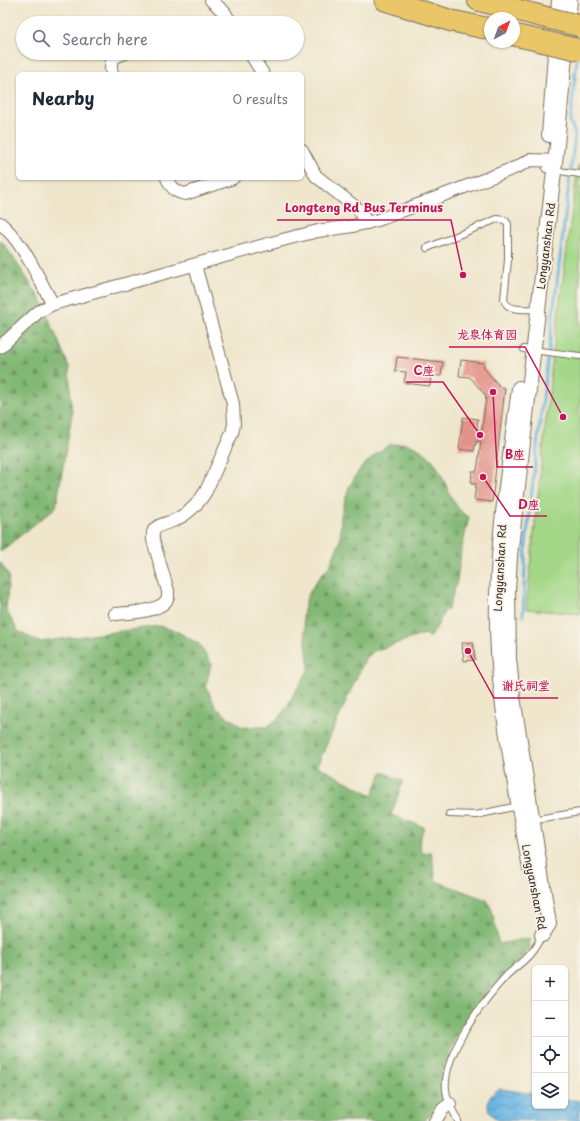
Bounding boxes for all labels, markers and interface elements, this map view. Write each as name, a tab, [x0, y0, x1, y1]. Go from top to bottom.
north arrow	[484, 12, 520, 48]
search box	[16, 16, 304, 60]
icon: search	[30, 27, 52, 49]
text: Search here	[62, 27, 148, 50]
text: Nearby	[32, 85, 94, 111]
text: 0 results	[233, 89, 288, 108]
callout: Longteng Rd Bus Terminus	[277, 196, 451, 220]
text: Longteng Rd Bus Terminus	[285, 198, 443, 216]
street label: Longyanshan Rd	[532, 201, 559, 290]
callout: 龙泉体育园	[449, 323, 525, 347]
text: 龙泉体育园	[457, 325, 517, 343]
callout: C座	[406, 358, 443, 382]
text: C座	[413, 361, 435, 379]
callout: B座	[497, 443, 533, 467]
text: B座	[505, 445, 525, 463]
callout: D座	[510, 492, 547, 516]
text: D座	[518, 495, 540, 513]
street label: Longyanshan Rd	[489, 524, 510, 612]
callout: 谢氏祠堂	[494, 674, 558, 698]
text: 谢氏祠堂	[502, 676, 550, 694]
street label: Longyanshan Rd	[518, 842, 551, 932]
map controls	[532, 965, 568, 1109]
button: +	[532, 965, 568, 1001]
button: −	[532, 1001, 568, 1037]
button: locate	[532, 1037, 568, 1073]
button: layers	[532, 1073, 568, 1109]

